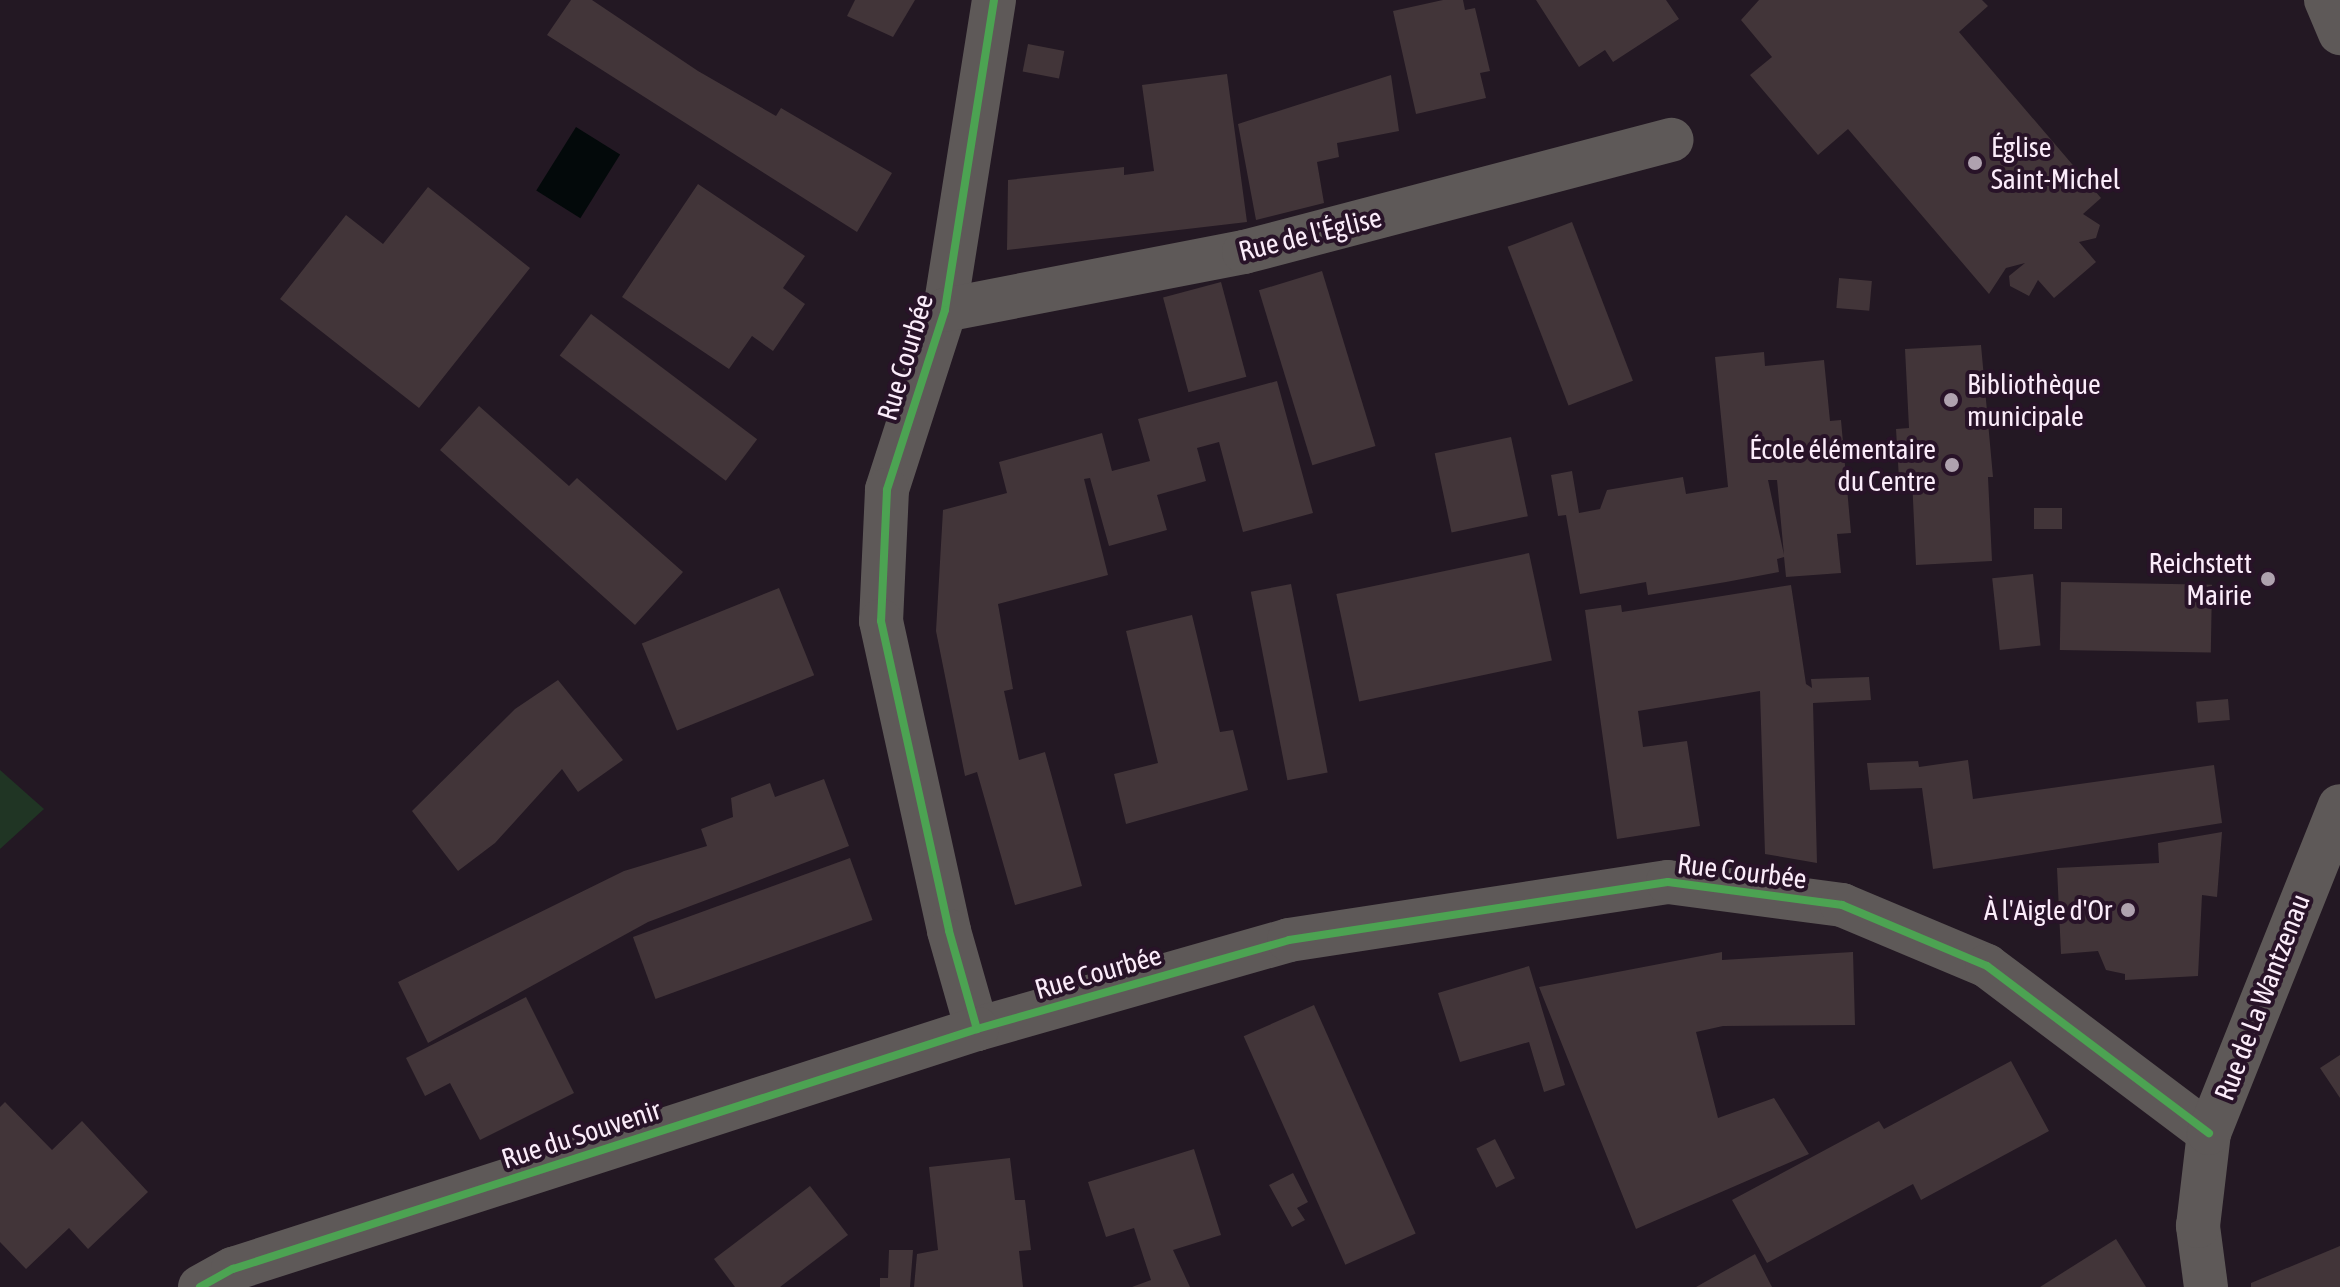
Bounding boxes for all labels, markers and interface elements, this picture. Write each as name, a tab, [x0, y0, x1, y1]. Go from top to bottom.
place label: Église Saint-Michel	[1991, 130, 2120, 196]
marker: Église Saint-Michel	[1966, 154, 1984, 172]
street label: Rue de l'Église	[1235, 200, 1385, 268]
street label: Rue Courbée	[870, 290, 940, 424]
place label: Bibliothèque municipale	[1967, 367, 2101, 433]
marker: Bibliothèque municipale	[1942, 391, 1960, 409]
place label: École élémentaire du Centre	[1749, 432, 1936, 498]
marker: École élémentaire du Centre	[1943, 456, 1961, 474]
place label: Reichstett Mairie	[2148, 546, 2252, 612]
marker: Reichstett Mairie	[2259, 570, 2277, 588]
street label: Rue Courbée	[1675, 846, 1809, 896]
street label: Rue de La Wantzenau	[2207, 889, 2317, 1105]
place label: À l'Aigle d'Or	[1984, 893, 2112, 927]
marker: À l'Aigle d'Or	[2119, 901, 2137, 919]
street label: Rue Courbée	[1031, 938, 1165, 1006]
street label: Rue du Souvenir	[497, 1092, 665, 1176]

